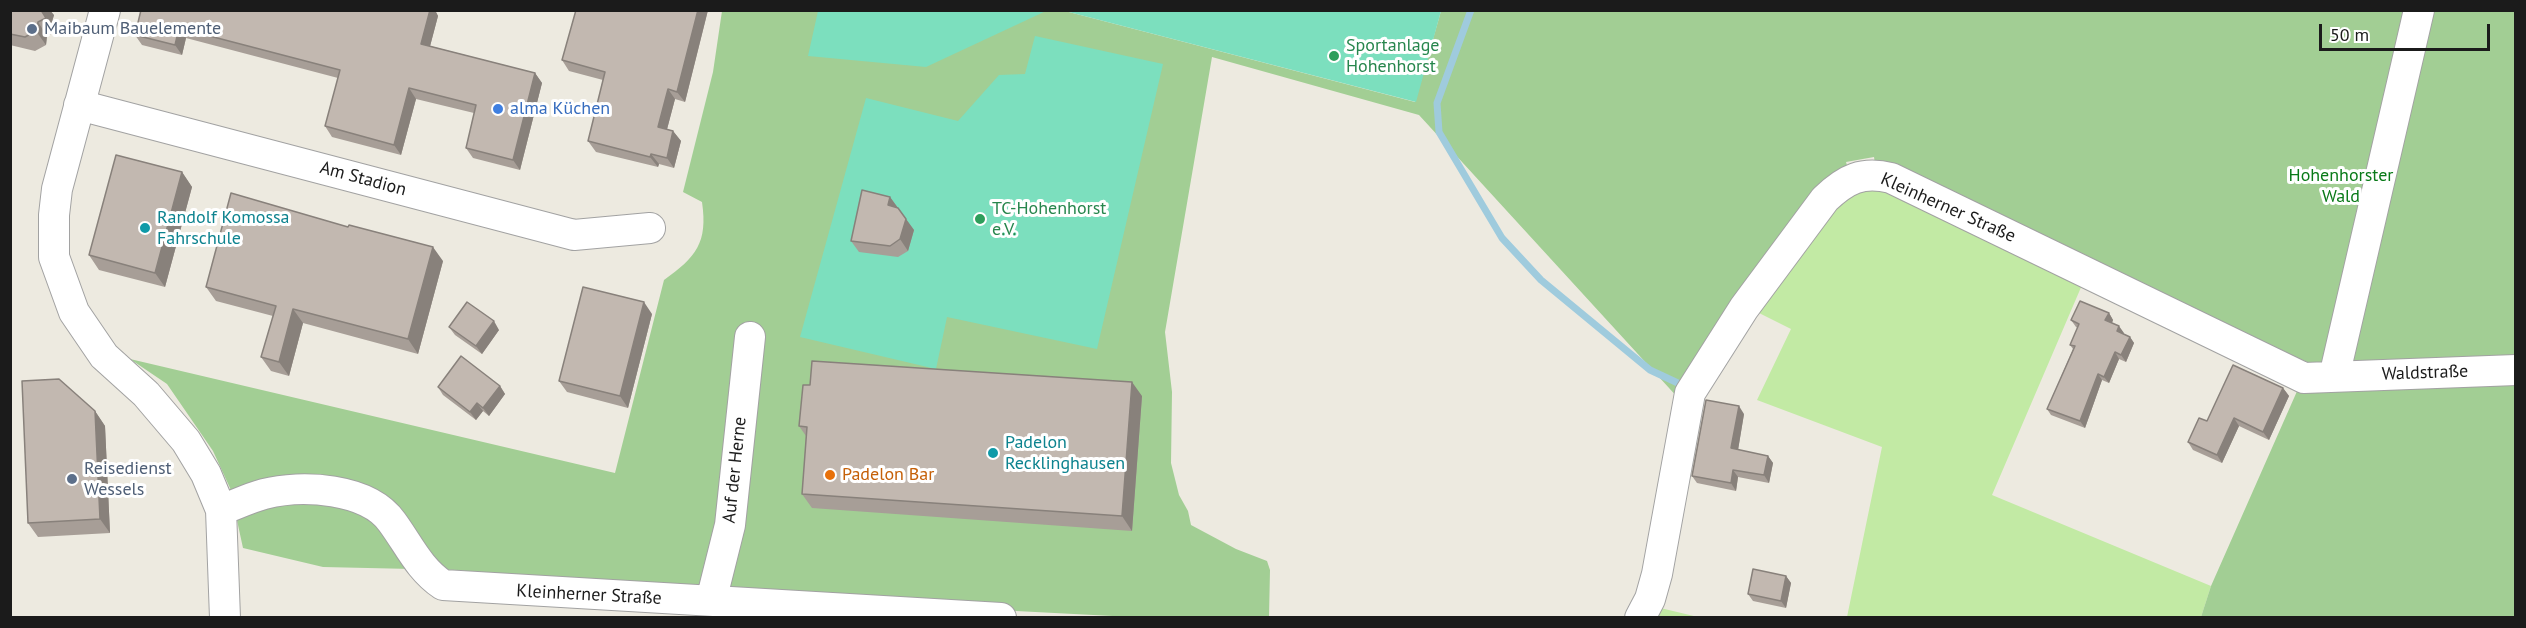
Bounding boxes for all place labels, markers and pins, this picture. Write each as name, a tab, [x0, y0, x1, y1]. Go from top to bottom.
place label: Maibaum Bauelemente	[44, 18, 221, 40]
marker: Maibaum Bauelemente	[25, 22, 39, 36]
place label: Sportanlage Hohenhorst	[1346, 35, 1439, 78]
marker: Sportanlage Hohenhorst	[1327, 49, 1341, 63]
place label: alma Küchen	[510, 98, 610, 120]
marker: alma Küchen	[491, 102, 505, 116]
place label: TC-Hohenhorst e.V.	[992, 198, 1106, 240]
place label: Randolf Komossa Fahrschule	[157, 207, 290, 250]
marker: TC-Hohenhorst e.V.	[973, 212, 987, 226]
marker: Randolf Komossa Fahrschule	[138, 221, 152, 235]
place label: Padelon Recklinghausen	[1005, 432, 1125, 474]
marker: Padelon Recklinghausen	[986, 446, 1000, 460]
place label: Reisedienst Wessels	[84, 458, 172, 500]
place label: Padelon Bar	[842, 464, 934, 486]
marker: Padelon Bar	[823, 468, 837, 482]
marker: Reisedienst Wessels	[65, 472, 79, 486]

